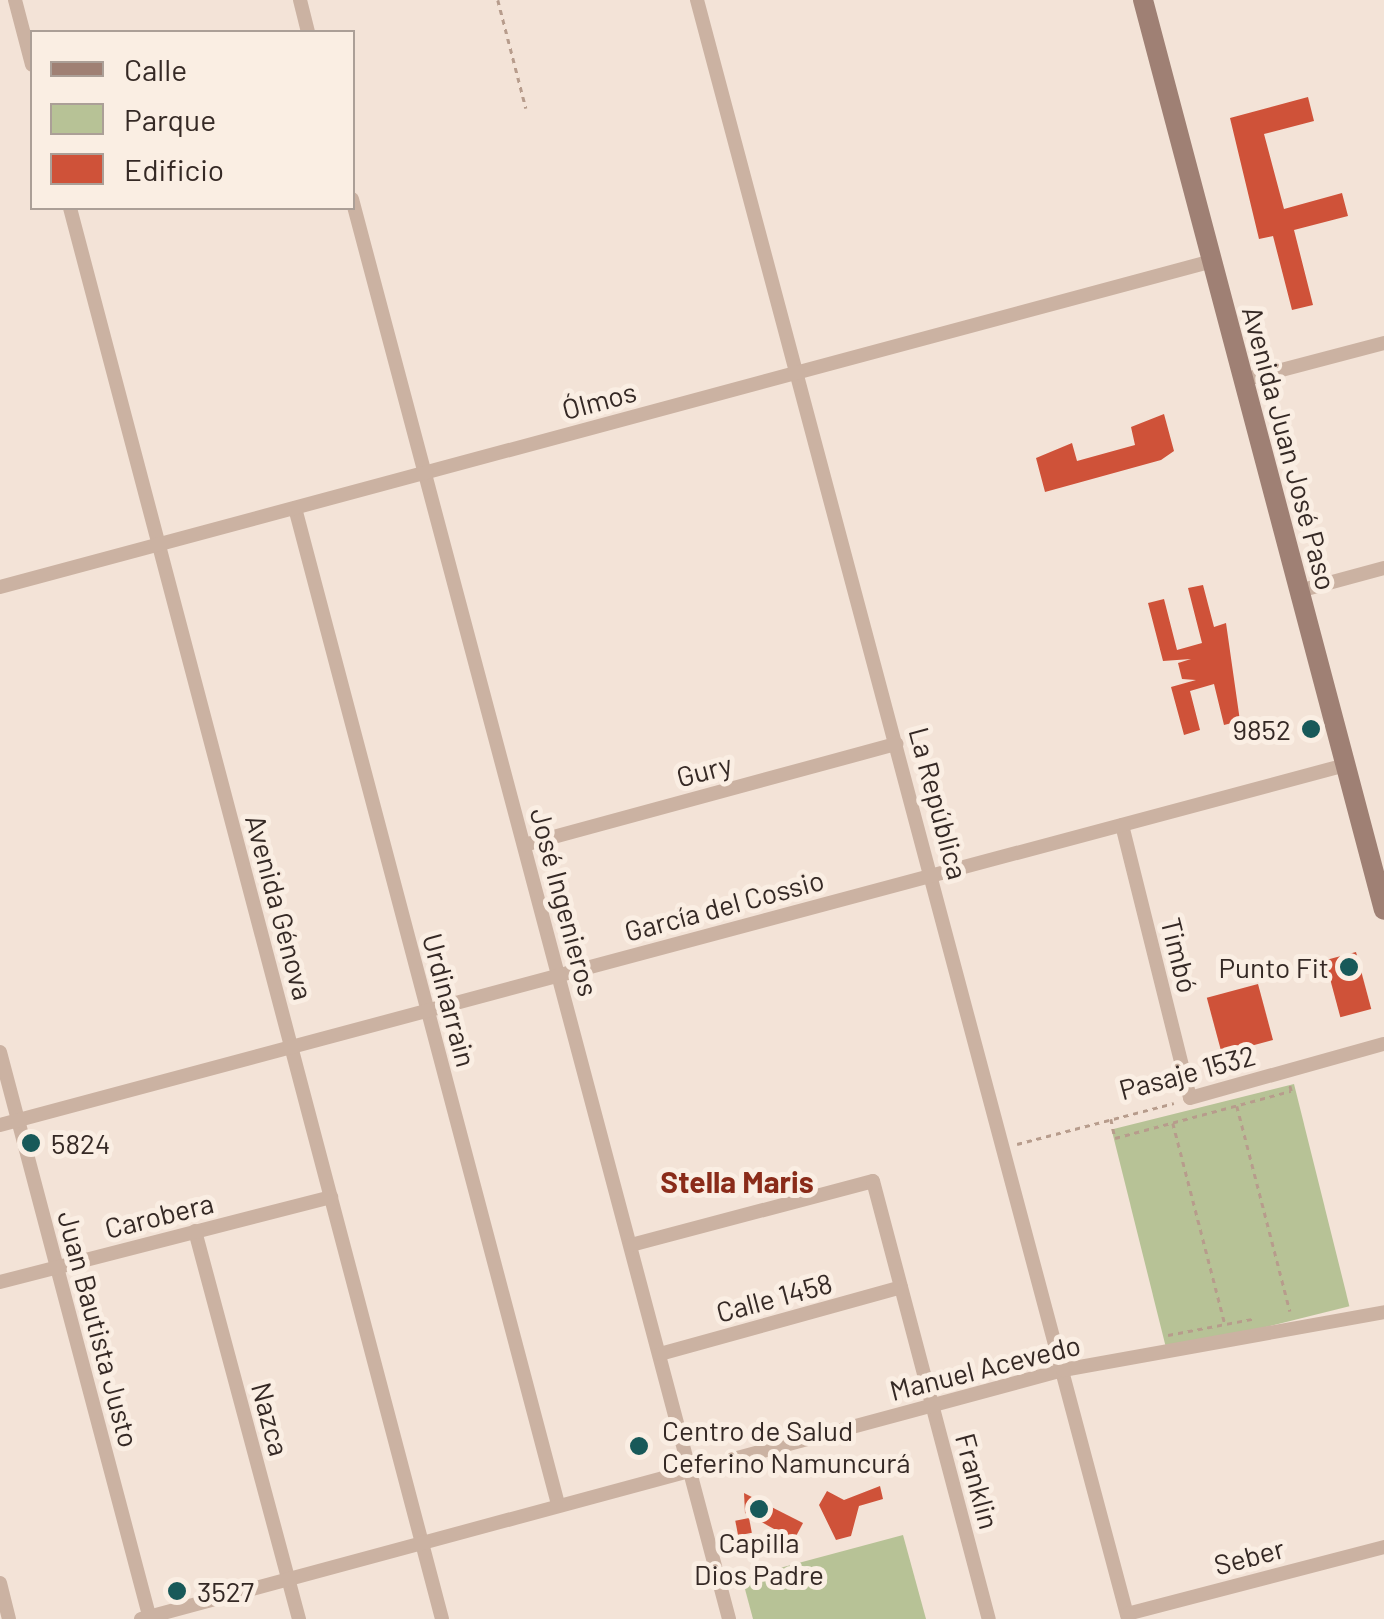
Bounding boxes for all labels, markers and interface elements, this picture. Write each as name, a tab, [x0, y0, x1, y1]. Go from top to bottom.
legend	[30, 30, 355, 210]
text: Calle	[124, 51, 187, 87]
text: Parque	[124, 101, 216, 137]
text: Edificio	[124, 151, 224, 187]
street label: Avenida Juan José Paso	[1236, 302, 1344, 594]
street label: Ólmos	[558, 374, 640, 426]
place label: 9852	[1232, 712, 1291, 746]
marker: 9852	[1300, 718, 1322, 740]
street label: La República	[903, 723, 975, 883]
street label: Gury	[673, 747, 735, 793]
street label: José Ingenieros	[524, 804, 606, 1000]
street label: Avenida Génova	[239, 811, 321, 1003]
street label: García del Cossio	[621, 862, 827, 948]
street label: Timbó	[1155, 914, 1205, 996]
street label: Urdinarrain	[416, 930, 484, 1070]
place label: Punto Fit	[1218, 950, 1329, 984]
marker: Punto Fit	[1338, 956, 1360, 978]
street label: Pasaje 1532	[1115, 1038, 1259, 1106]
place label: 5824	[51, 1126, 110, 1160]
marker: 5824	[20, 1132, 42, 1154]
district label: Stella Maris	[660, 1163, 814, 1199]
street label: Carobera	[101, 1185, 217, 1245]
street label: Juan Bautista Justo	[51, 1207, 147, 1451]
street label: Calle 1458	[712, 1265, 836, 1329]
street label: Manuel Acevedo	[886, 1327, 1084, 1407]
street label: Nazca	[245, 1379, 297, 1459]
place label: Centro de Salud Ceferino Namuncurá	[662, 1413, 911, 1479]
street label: Franklin	[949, 1429, 1007, 1533]
marker: Centro de Salud Ceferino Namuncurá	[626, 1433, 652, 1459]
marker: Capilla Dios Padre	[748, 1498, 770, 1520]
place label: Capilla Dios Padre	[694, 1525, 824, 1591]
street label: Seber	[1210, 1531, 1288, 1581]
place label: 3527	[197, 1574, 254, 1608]
marker: 3527	[166, 1580, 188, 1602]

